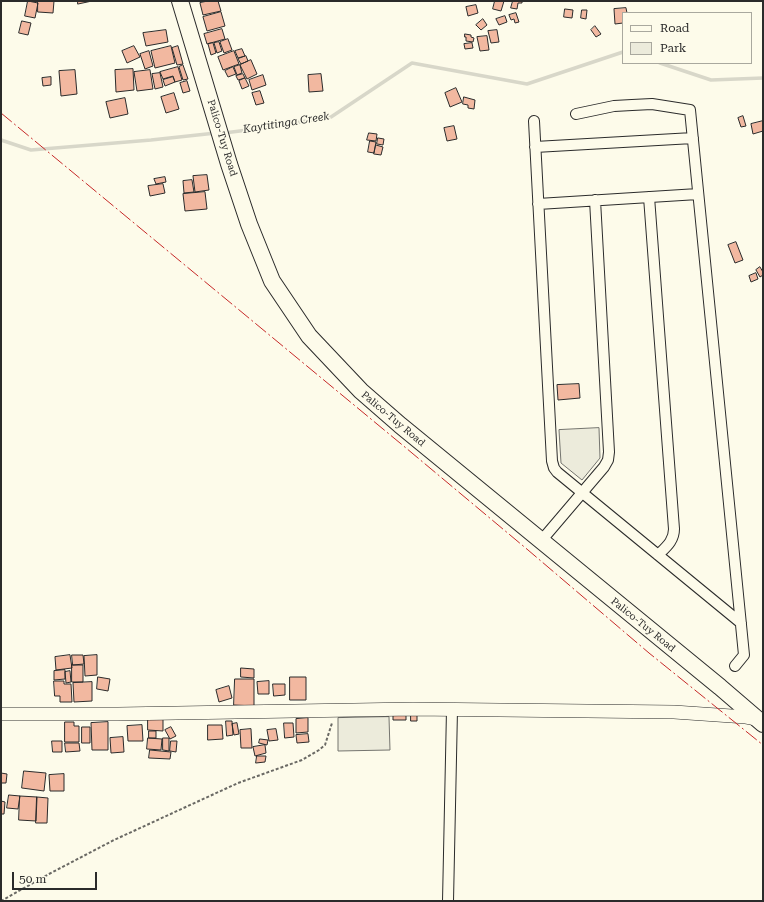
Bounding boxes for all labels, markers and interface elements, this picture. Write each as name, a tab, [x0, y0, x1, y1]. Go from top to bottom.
legend	[622, 12, 752, 64]
text: Road	[660, 21, 689, 35]
text: Park	[660, 41, 686, 55]
street label: Palico-Tuy Road	[205, 98, 239, 178]
water label: Kaytitinga Creek	[242, 110, 330, 136]
street label: Palico-Tuy Road	[359, 389, 427, 449]
street label: Palico-Tuy Road	[608, 595, 678, 655]
scale bar	[14, 864, 99, 890]
text: 50 m	[19, 872, 46, 886]

